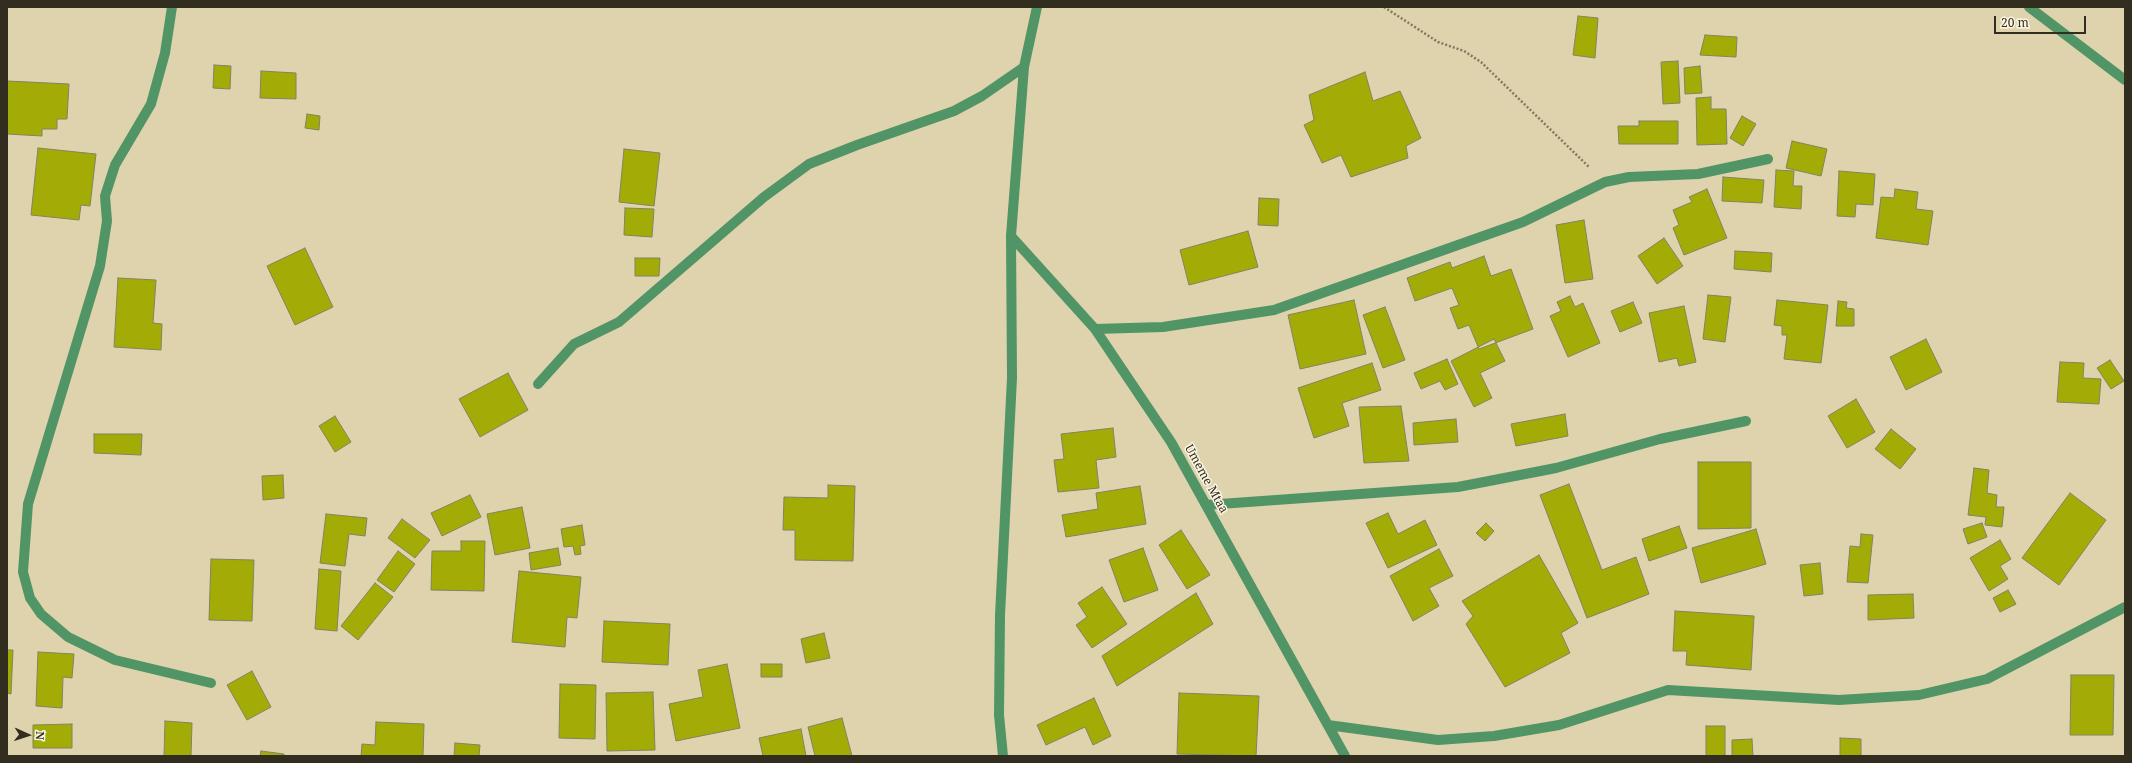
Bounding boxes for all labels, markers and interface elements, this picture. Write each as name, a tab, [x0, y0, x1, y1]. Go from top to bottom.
scale bar	[1996, 8, 2088, 34]
text: 20 m	[2001, 14, 2029, 31]
street label: Umeme Mtaa	[1181, 442, 1231, 516]
north arrow	[8, 715, 48, 755]
text: N	[33, 731, 48, 740]

